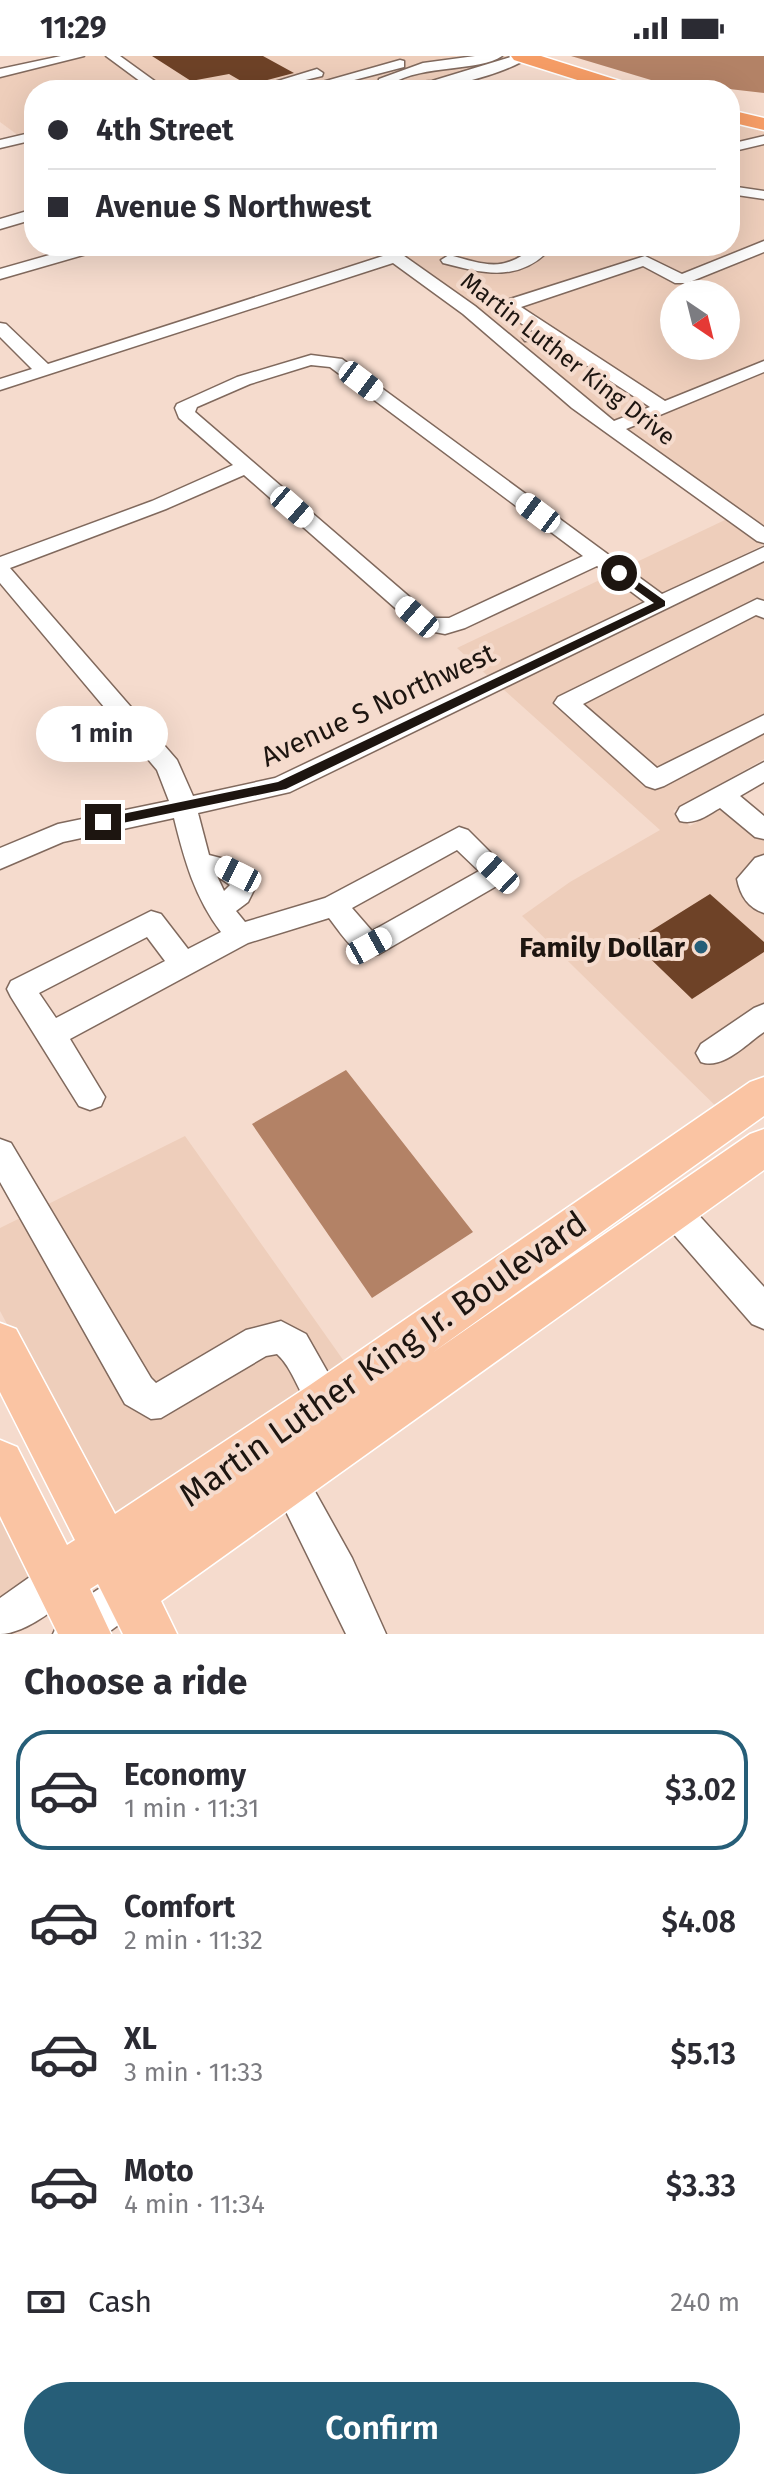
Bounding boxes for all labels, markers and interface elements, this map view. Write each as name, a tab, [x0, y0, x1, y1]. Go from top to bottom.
text: 11:29	[40, 10, 107, 46]
text: 4th Street	[96, 112, 234, 148]
text: Avenue S Northwest	[96, 189, 371, 225]
street label: Martin Luther King Drive	[455, 267, 681, 451]
north arrow	[660, 280, 740, 360]
map controls	[660, 280, 740, 360]
car	[335, 357, 387, 405]
car	[266, 482, 318, 532]
car	[512, 489, 564, 537]
route start	[601, 555, 637, 591]
car	[391, 592, 443, 642]
street label: Avenue S Northwest	[256, 636, 501, 774]
callout: 1 min	[37, 706, 169, 762]
text: 1 min	[71, 718, 133, 749]
route end	[85, 804, 121, 840]
car	[472, 848, 524, 898]
car	[211, 852, 265, 896]
car	[342, 924, 396, 968]
place label: Family Dollar	[519, 931, 686, 964]
marker: Family Dollar	[692, 938, 710, 956]
street label: Martin Luther King Jr. Boulevard	[171, 1202, 595, 1516]
text: Choose a ride	[24, 1660, 247, 1704]
icon: car	[28, 1754, 100, 1826]
text: Economy	[124, 1757, 246, 1793]
text: $3.02	[665, 1772, 736, 1808]
text: 1 min · 11:31	[124, 1793, 259, 1824]
icon: car	[28, 1886, 100, 1958]
text: Comfort	[124, 1889, 235, 1925]
text: $4.08	[662, 1904, 736, 1940]
text: 2 min · 11:32	[124, 1925, 263, 1956]
icon: car	[28, 2018, 100, 2090]
text: XL	[124, 2021, 157, 2057]
text: $5.13	[671, 2036, 736, 2072]
text: 3 min · 11:33	[124, 2057, 263, 2088]
icon: car	[28, 2150, 100, 2222]
text: Moto	[124, 2153, 194, 2189]
text: $3.33	[666, 2168, 736, 2204]
text: 4 min · 11:34	[124, 2189, 265, 2220]
icon: cash	[24, 2280, 68, 2324]
text: Cash	[88, 2284, 152, 2320]
text: 240 m	[670, 2287, 740, 2318]
button: Confirm	[24, 2382, 740, 2474]

